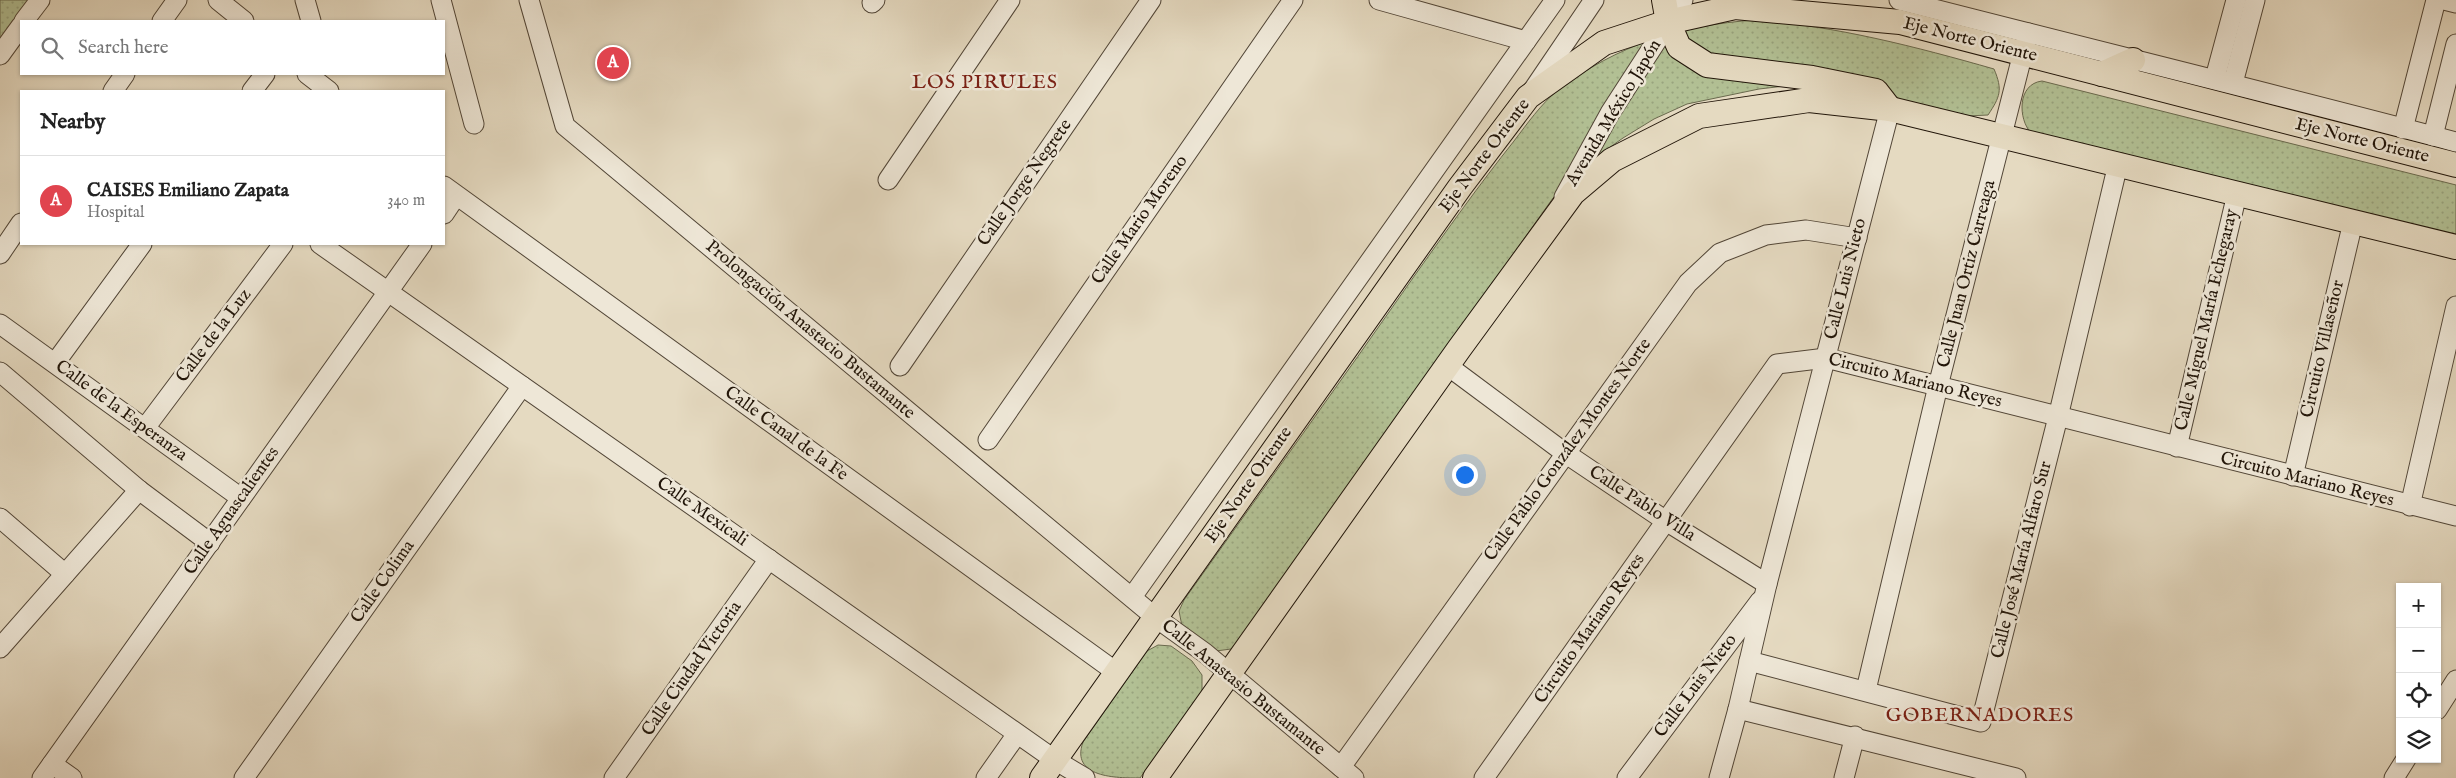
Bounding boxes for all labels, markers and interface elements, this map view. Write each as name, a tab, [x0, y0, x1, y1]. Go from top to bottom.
street label: Eje Norte Oriente	[1901, 12, 2039, 68]
search box	[20, 20, 445, 75]
icon: search	[38, 34, 66, 62]
street label: Avenida México Japón	[1561, 35, 1667, 191]
text: Search here	[78, 36, 169, 60]
pin: A	[597, 44, 629, 82]
district label: LOS PIRULES	[912, 70, 1058, 95]
street label: Eje Norte Oriente	[1435, 94, 1535, 218]
text: Nearby	[40, 109, 105, 136]
street label: Eje Norte Oriente	[2293, 113, 2431, 169]
street label: Calle Jorge Negrete	[973, 115, 1077, 251]
street label: Calle Mario Moreno	[1087, 151, 1193, 289]
street label: Calle Juan Ortiz Carreaga	[1933, 178, 2001, 370]
text: CAISES Emiliano Zapata	[87, 179, 289, 203]
text: A	[51, 191, 61, 211]
text: 340 m	[387, 191, 425, 211]
text: Hospital	[87, 203, 144, 223]
street label: Calle Miguel María Echegaray	[2170, 207, 2244, 433]
street label: Calle Luis Nieto	[1820, 216, 1872, 342]
street label: Prolongación Anastacio Bustamante	[700, 235, 920, 425]
street label: Circuito Villaseñor	[2296, 278, 2350, 420]
street label: Calle de la Luz	[171, 285, 257, 387]
street label: Calle Pablo González Montes Norte	[1479, 334, 1657, 566]
street label: Circuito Mariano Reyes	[1826, 348, 2004, 414]
street label: Calle de la Esperanza	[50, 355, 192, 467]
street label: Calle Canal de la Fe	[720, 381, 852, 487]
street label: Eje Norte Oriente	[1200, 422, 1298, 548]
street label: Calle Aguascalientes	[179, 442, 285, 580]
street label: Circuito Mariano Reyes	[2218, 447, 2396, 513]
street label: Calle José María Alfaro Sur	[1986, 459, 2058, 661]
street label: Calle Pablo Villa	[1584, 461, 1700, 547]
your location	[1452, 462, 1478, 488]
street label: Calle Mexicali	[652, 472, 752, 552]
street label: Calle Colima	[346, 536, 420, 628]
street label: Circuito Mariano Reyes	[1530, 549, 1650, 709]
map controls	[2396, 583, 2441, 763]
button: +	[2396, 583, 2441, 628]
street label: Calle Ciudad Victoria	[637, 597, 747, 741]
street label: Calle Anastasio Bustamante	[1156, 615, 1330, 761]
button: −	[2396, 628, 2441, 673]
street label: Calle Luis Nieto	[1649, 629, 1743, 742]
button: locate	[2396, 673, 2441, 718]
district label: GOBERNADORES	[1886, 703, 2074, 728]
button: layers	[2396, 718, 2441, 763]

